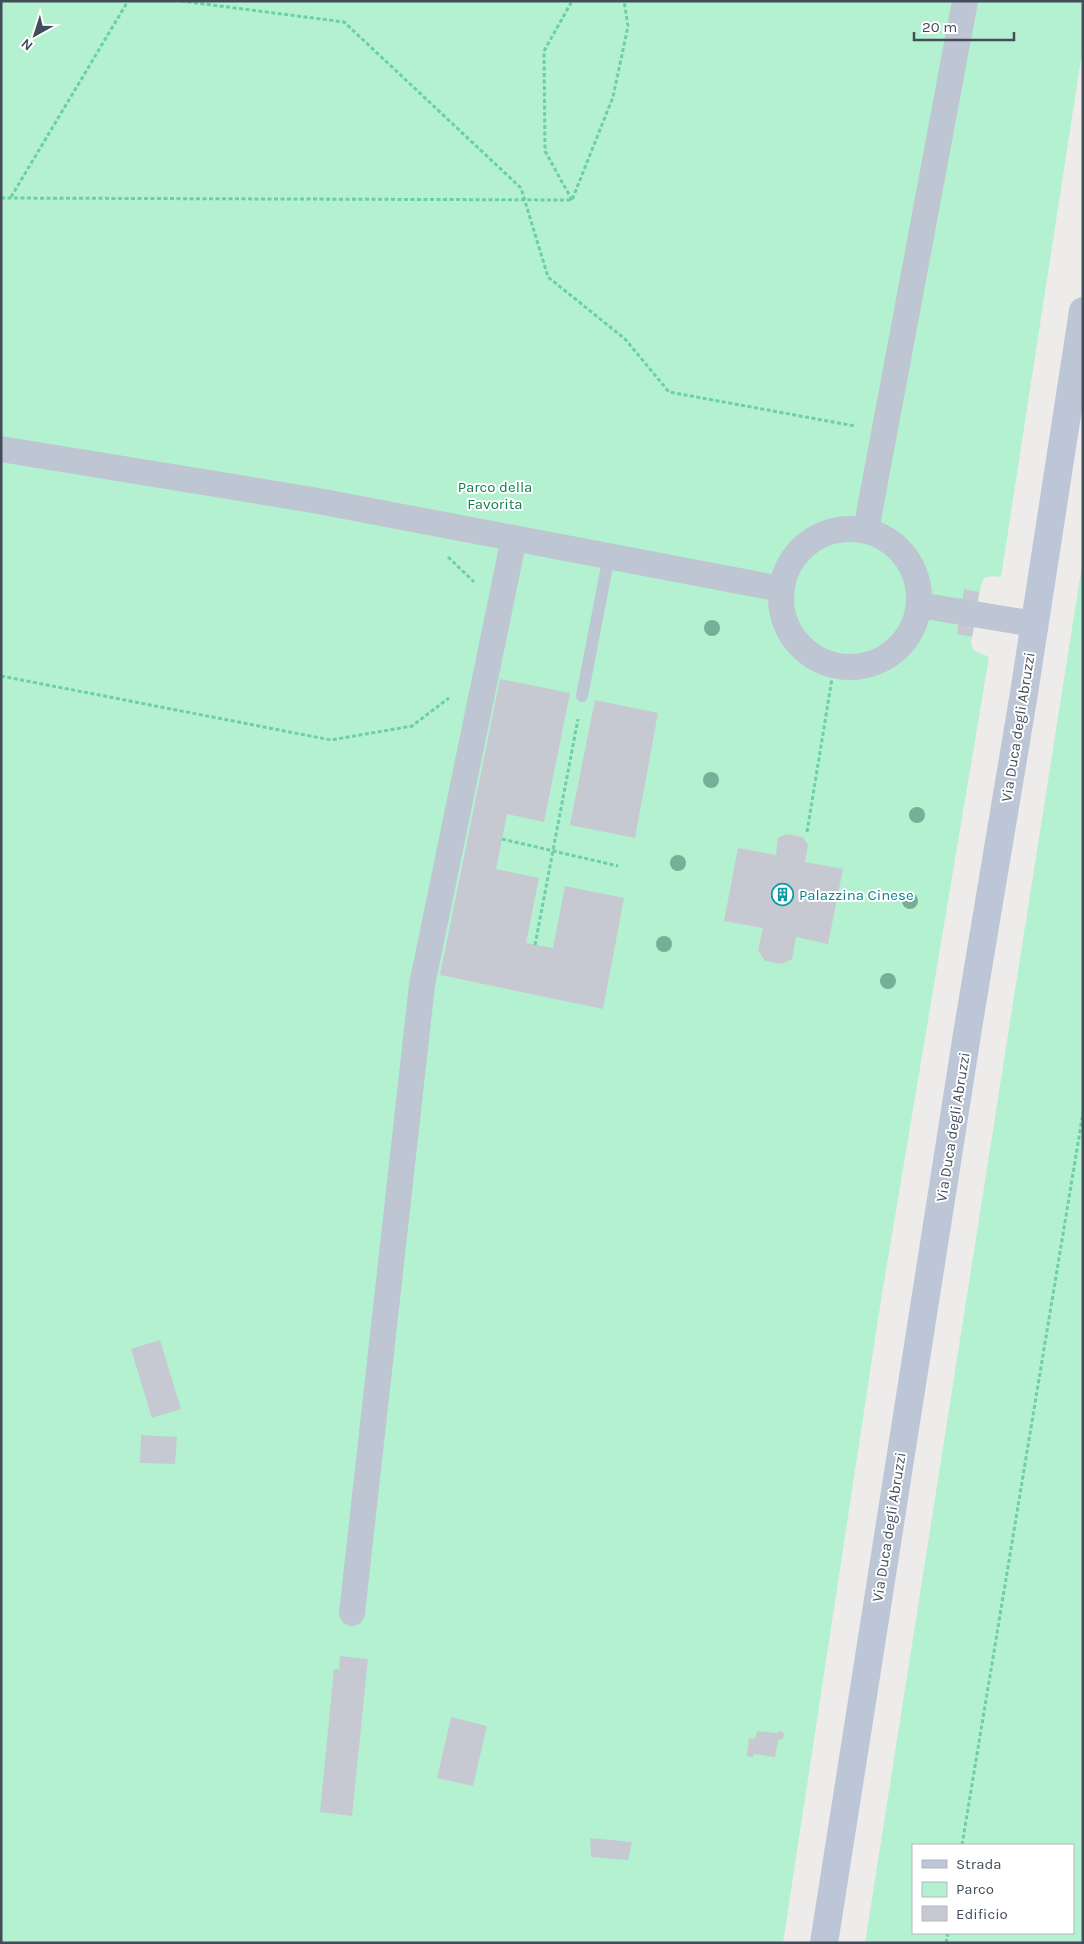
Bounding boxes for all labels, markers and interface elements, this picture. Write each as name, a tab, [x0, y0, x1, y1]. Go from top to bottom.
north arrow	[10, 10, 60, 60]
scale bar	[914, 10, 1014, 42]
text: 20 m	[922, 18, 957, 36]
text: N	[18, 35, 36, 54]
park label: Parco della Favorita	[458, 478, 532, 513]
street label: Via Duca degli Abruzzi	[997, 651, 1039, 803]
building icon: Palazzina Cinese	[771, 883, 795, 907]
place label: Palazzina Cinese	[799, 886, 914, 904]
street label: Via Duca degli Abruzzi	[932, 1051, 974, 1203]
street label: Via Duca degli Abruzzi	[868, 1451, 910, 1603]
legend	[912, 1844, 1074, 1934]
text: Strada	[956, 1855, 1002, 1873]
text: Parco	[956, 1880, 994, 1898]
text: Edificio	[956, 1905, 1008, 1923]

